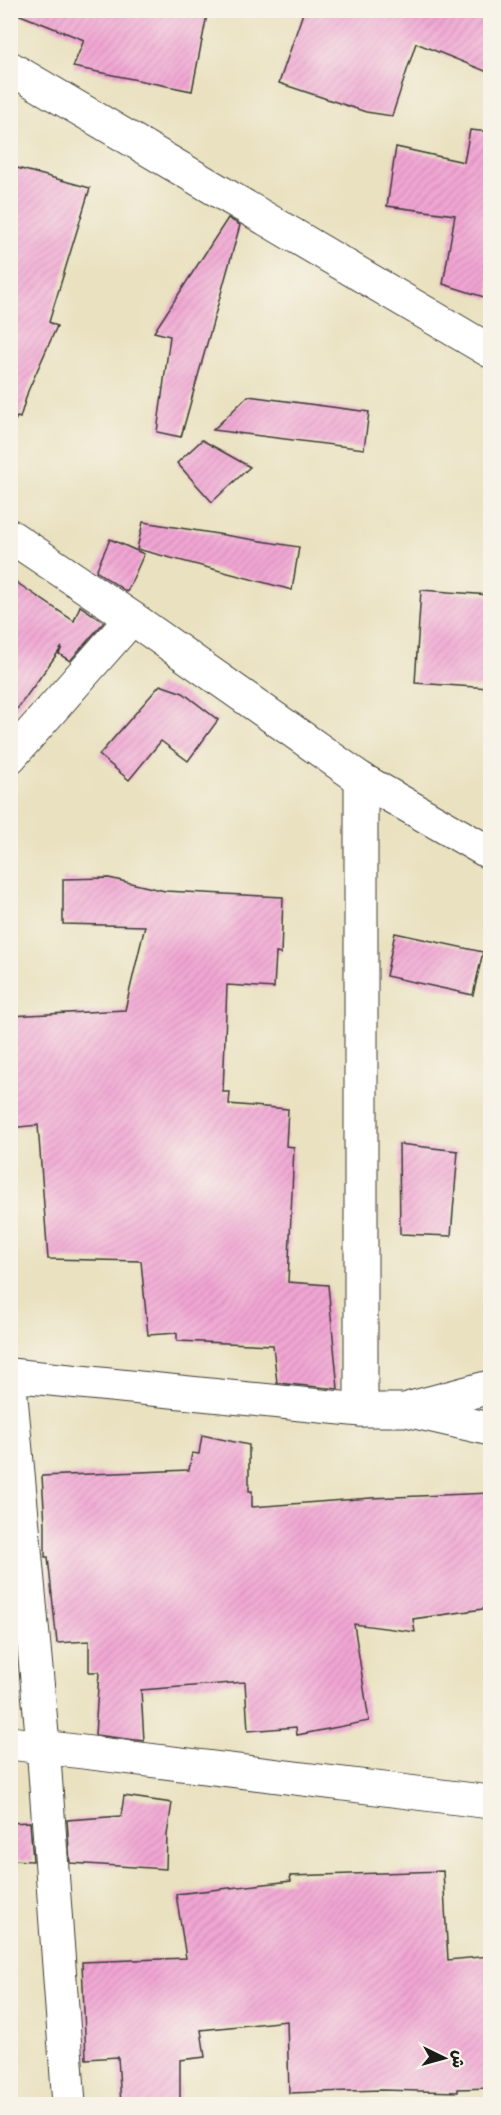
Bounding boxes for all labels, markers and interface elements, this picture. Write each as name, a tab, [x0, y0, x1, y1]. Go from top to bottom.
north arrow	[414, 2028, 474, 2088]
text: ش	[447, 2050, 473, 2069]

